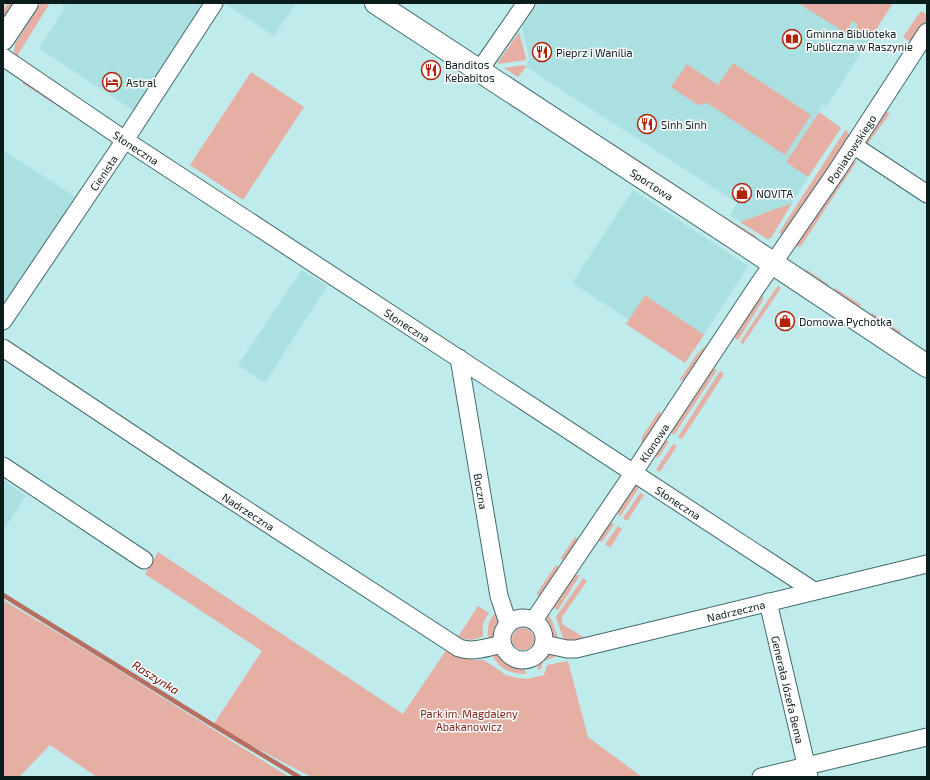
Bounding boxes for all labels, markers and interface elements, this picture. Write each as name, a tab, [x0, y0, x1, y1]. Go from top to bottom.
place label: Gminna Biblioteka Publiczna w Raszynie	[806, 27, 913, 53]
library icon: Gminna Biblioteka Publiczna w Raszynie	[781, 28, 803, 50]
restaurant icon: Pieprz i Wanilia	[531, 41, 553, 63]
place label: Pieprz i Wanilia	[556, 46, 633, 59]
place label: Banditos Kebabitos	[445, 58, 495, 84]
restaurant icon: Banditos Kebabitos	[420, 59, 442, 81]
hotel icon: Astral	[101, 71, 123, 93]
place label: Astral	[126, 76, 157, 89]
street label: Poniatowskiego	[824, 112, 878, 186]
restaurant icon: Sinh Sinh	[636, 113, 658, 135]
place label: Sinh Sinh	[661, 118, 707, 131]
street label: Słoneczna	[111, 128, 161, 167]
street label: Cienista	[87, 152, 120, 193]
street label: Sportowa	[628, 165, 676, 203]
shop icon: NOVITA	[731, 182, 753, 204]
place label: NOVITA	[756, 187, 793, 200]
street label: Słoneczna	[382, 305, 433, 344]
shop icon: Domowa Pychotka	[774, 310, 796, 332]
place label: Domowa Pychotka	[799, 315, 892, 328]
street label: Klonowa	[636, 421, 671, 464]
street label: Boczna	[472, 472, 491, 510]
street label: Słoneczna	[653, 483, 704, 522]
street label: Nadrzeczna	[220, 490, 277, 533]
street label: Nadrzeczna	[705, 597, 766, 624]
street label: Generała Józefa Bema	[770, 635, 807, 745]
water label: Raszynka	[129, 657, 182, 698]
park label: Park im. Magdaleny Abakanowicz	[420, 707, 518, 733]

